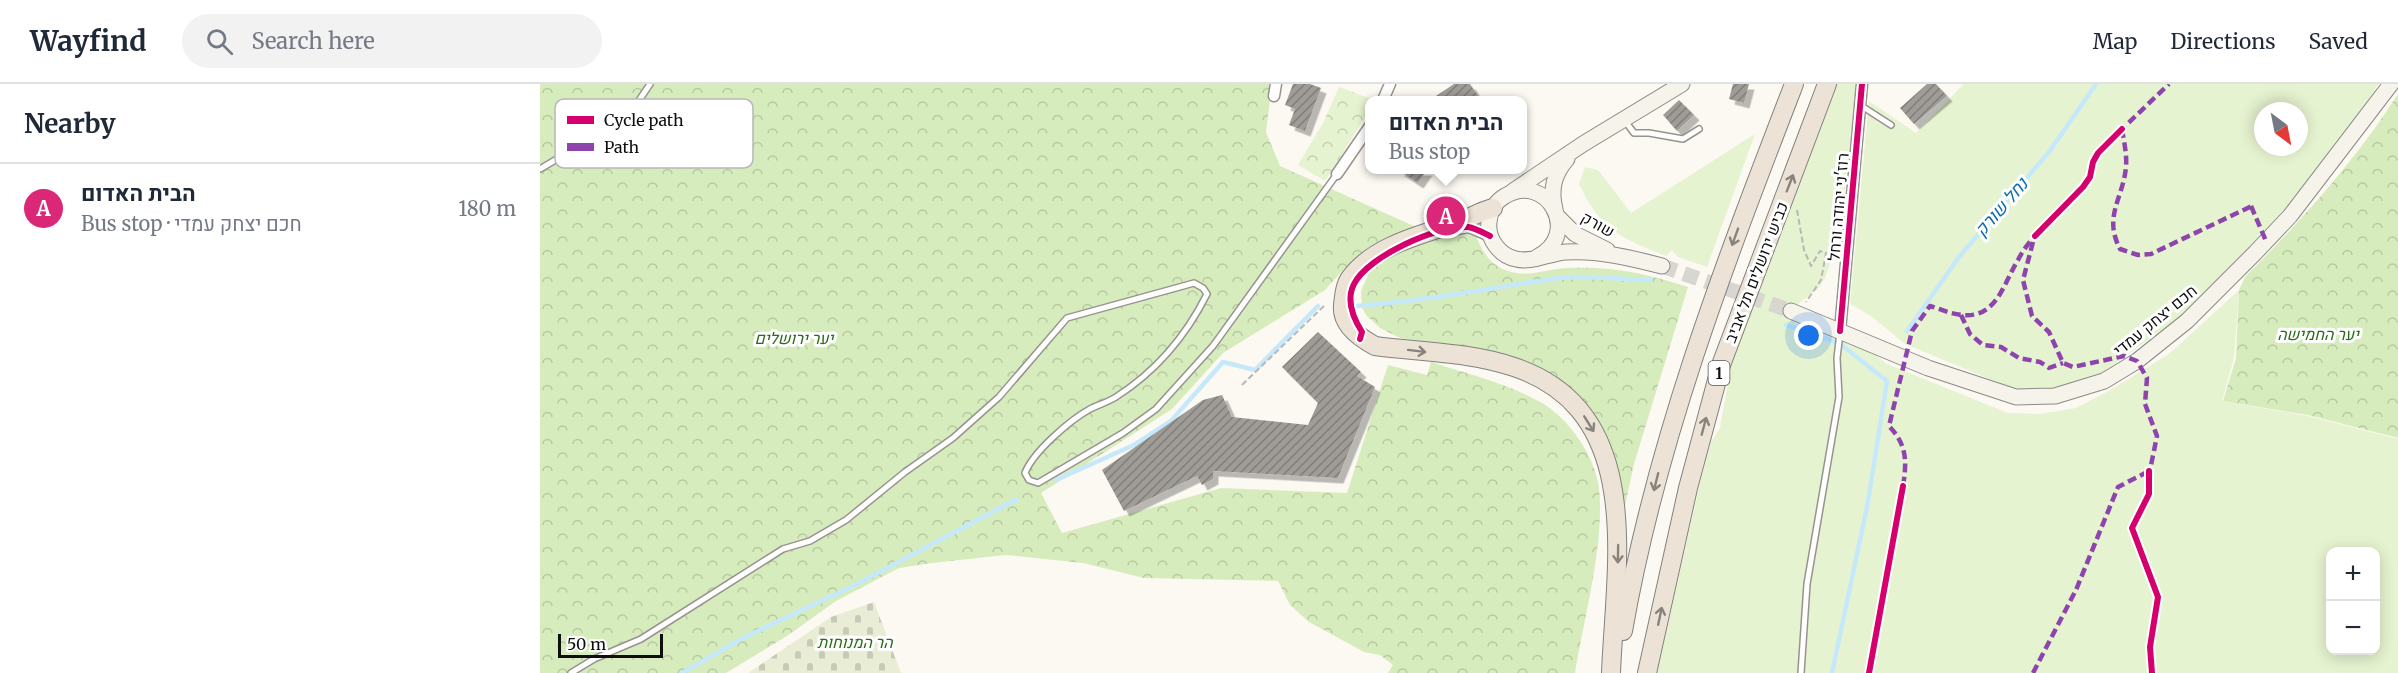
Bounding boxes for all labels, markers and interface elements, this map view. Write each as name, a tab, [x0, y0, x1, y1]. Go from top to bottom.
search box	[182, 14, 602, 68]
text: Wayfind	[30, 23, 146, 59]
icon: search	[203, 25, 236, 58]
text: Search here	[251, 27, 375, 55]
text: Map	[2093, 28, 2137, 55]
text: Directions	[2170, 28, 2275, 55]
text: Saved	[2308, 28, 2368, 55]
popup	[1365, 96, 1527, 174]
legend	[555, 99, 753, 168]
north arrow	[2254, 102, 2308, 156]
text: Nearby	[24, 107, 116, 140]
text: הבית האדום	[1389, 108, 1503, 136]
text: Cycle path	[604, 110, 684, 130]
text: Path	[604, 137, 640, 157]
text: Bus stop	[1389, 139, 1470, 164]
street label: רוז'ני יהודה ורחל	[1823, 152, 1853, 262]
water label: נחל שורק	[1969, 172, 2034, 241]
one-way arrow	[1785, 174, 1796, 193]
text: הבית האדום	[81, 179, 196, 207]
pin: A	[1426, 194, 1466, 238]
text: A	[36, 196, 51, 221]
text: 180 m	[458, 196, 516, 221]
street label: כביש ירושלים תל אביב	[1720, 199, 1792, 345]
street label: שורק	[1578, 207, 1618, 241]
text: Bus stop · חכם יצחק עמדי	[81, 211, 302, 236]
one-way arrow	[1729, 227, 1740, 246]
street label: חכם יצחק עמדי	[2109, 280, 2201, 360]
your location	[1794, 321, 1823, 350]
park label: יער החמישה	[2277, 324, 2360, 344]
park label: יער ירושלים	[755, 328, 835, 348]
one-way arrow	[1406, 345, 1426, 356]
road number: 1	[1708, 361, 1730, 385]
one-way arrow	[1583, 415, 1595, 432]
one-way arrow	[1699, 417, 1710, 436]
one-way arrow	[1649, 472, 1661, 491]
one-way arrow	[1612, 544, 1624, 564]
map controls	[2326, 547, 2380, 655]
button: +	[2326, 547, 2380, 601]
button: −	[2326, 601, 2380, 655]
one-way arrow	[1654, 607, 1666, 626]
scale bar	[558, 631, 663, 658]
park label: הר המנוחות	[817, 632, 894, 652]
text: 50 m	[567, 634, 606, 654]

